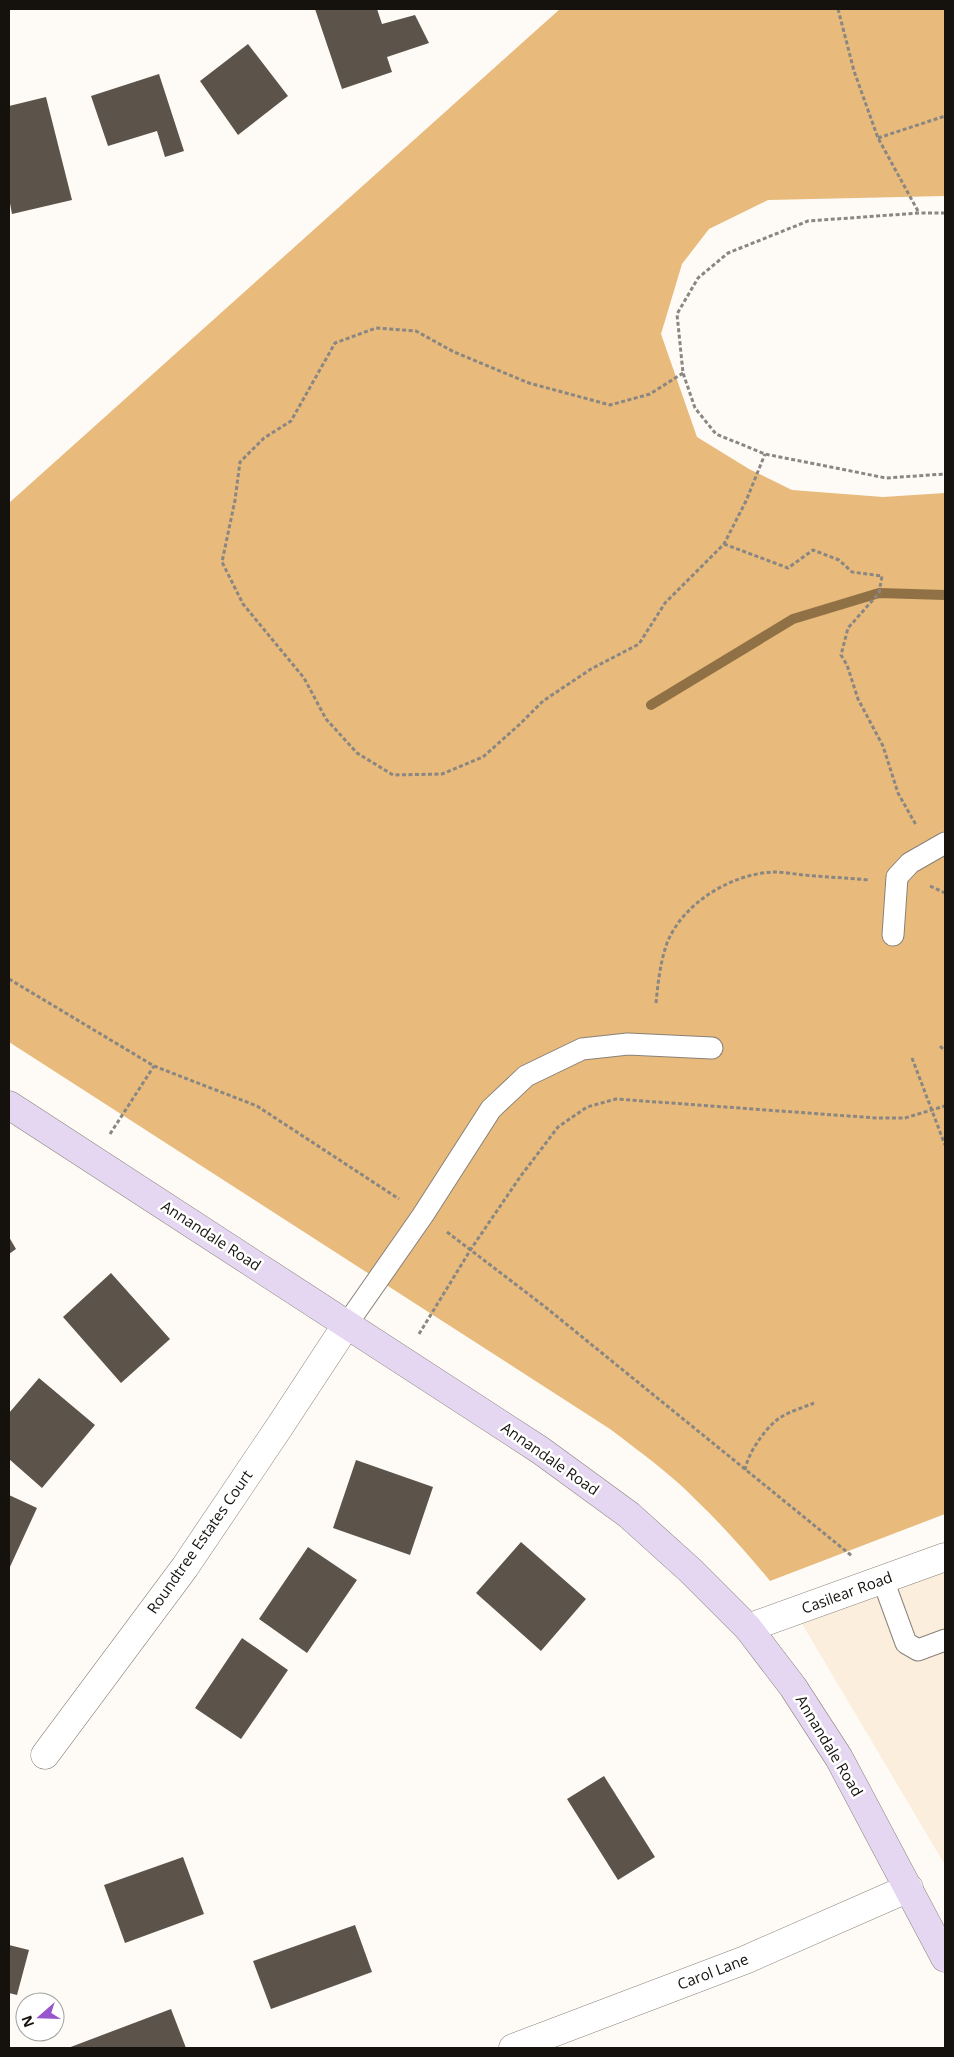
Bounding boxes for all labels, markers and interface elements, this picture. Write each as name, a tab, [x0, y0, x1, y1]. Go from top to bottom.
street label: Annandale Road	[158, 1196, 265, 1275]
street label: Annandale Road	[498, 1417, 603, 1499]
street label: Roundtree Estates Court	[142, 1466, 256, 1617]
street label: Casilear Road	[799, 1566, 895, 1618]
street label: Annandale Road	[792, 1691, 868, 1800]
street label: Carol Lane	[674, 1948, 751, 1994]
north arrow	[15, 1992, 65, 2042]
text: N	[16, 2013, 38, 2030]

